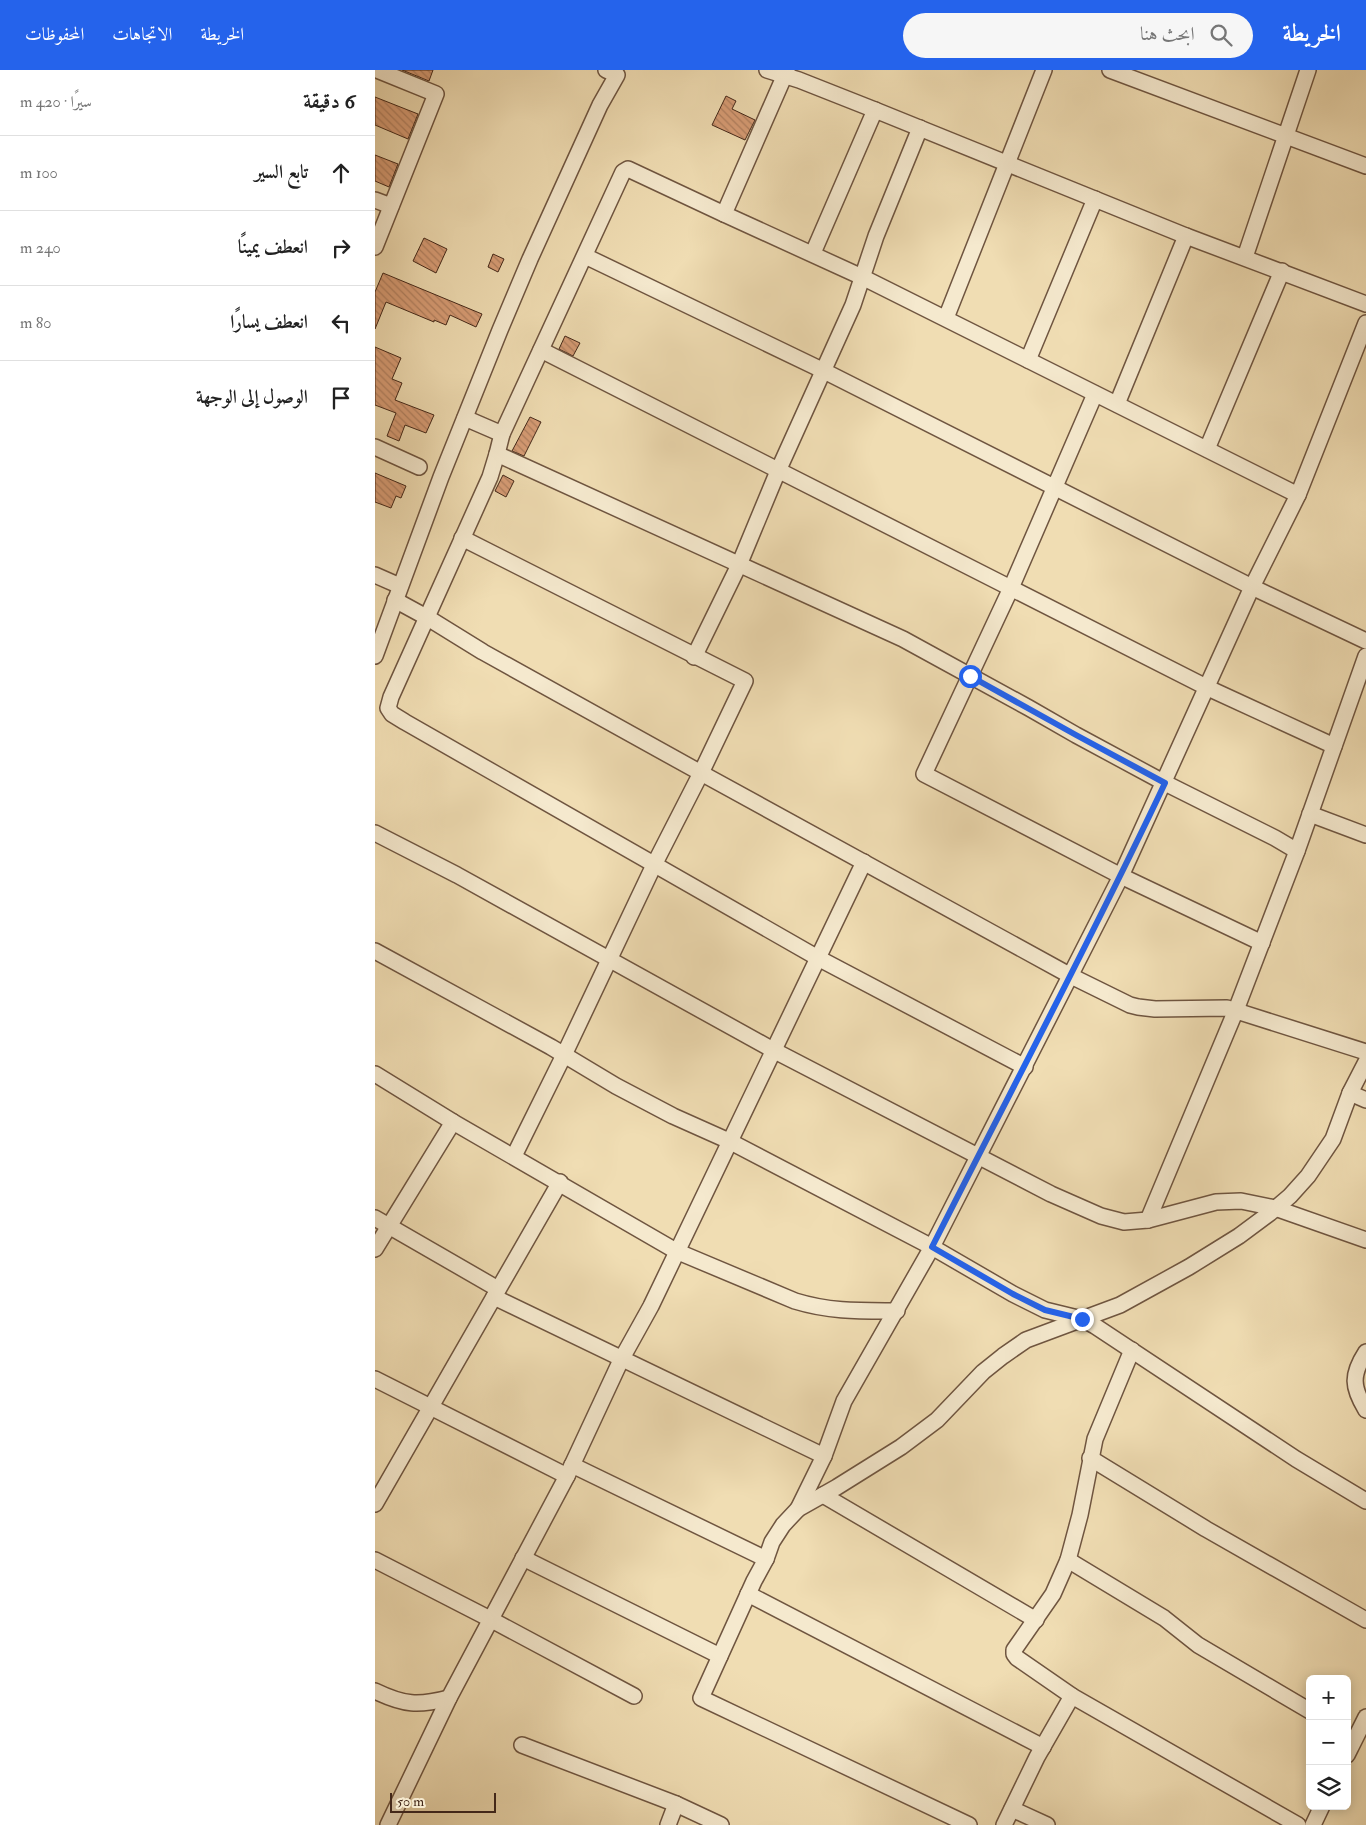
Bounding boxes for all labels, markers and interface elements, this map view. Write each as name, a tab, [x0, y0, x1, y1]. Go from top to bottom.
search box	[903, 13, 1253, 58]
text: الخريطة	[1283, 18, 1341, 49]
icon: search	[1207, 21, 1235, 49]
text: ابحث هنا	[1140, 22, 1195, 46]
text: المحفوظات	[25, 23, 84, 46]
text: الاتجاهات	[112, 23, 172, 46]
text: الخريطة	[200, 23, 244, 46]
text: 6 دقيقة	[303, 88, 355, 115]
text: سيرًا · 420 m	[20, 92, 92, 112]
icon: ahead	[327, 159, 355, 187]
text: تابع السير	[254, 160, 308, 184]
text: 100 m	[20, 163, 58, 183]
icon: right	[327, 234, 355, 262]
text: انعطف يمينًا	[238, 235, 308, 259]
text: 240 m	[20, 238, 61, 258]
icon: left	[327, 309, 355, 337]
text: انعطف يسارًا	[230, 310, 308, 334]
text: 80 m	[20, 313, 52, 333]
icon: arrive	[327, 384, 355, 412]
text: الوصول إلى الوجهة	[196, 385, 308, 409]
route start	[959, 665, 982, 688]
route end	[1071, 1308, 1094, 1331]
map controls	[1306, 1675, 1351, 1810]
button: +	[1306, 1675, 1351, 1720]
button: −	[1306, 1720, 1351, 1765]
button: layers	[1306, 1765, 1351, 1810]
scale bar	[390, 1790, 496, 1813]
text: 50 m	[397, 1793, 424, 1810]

